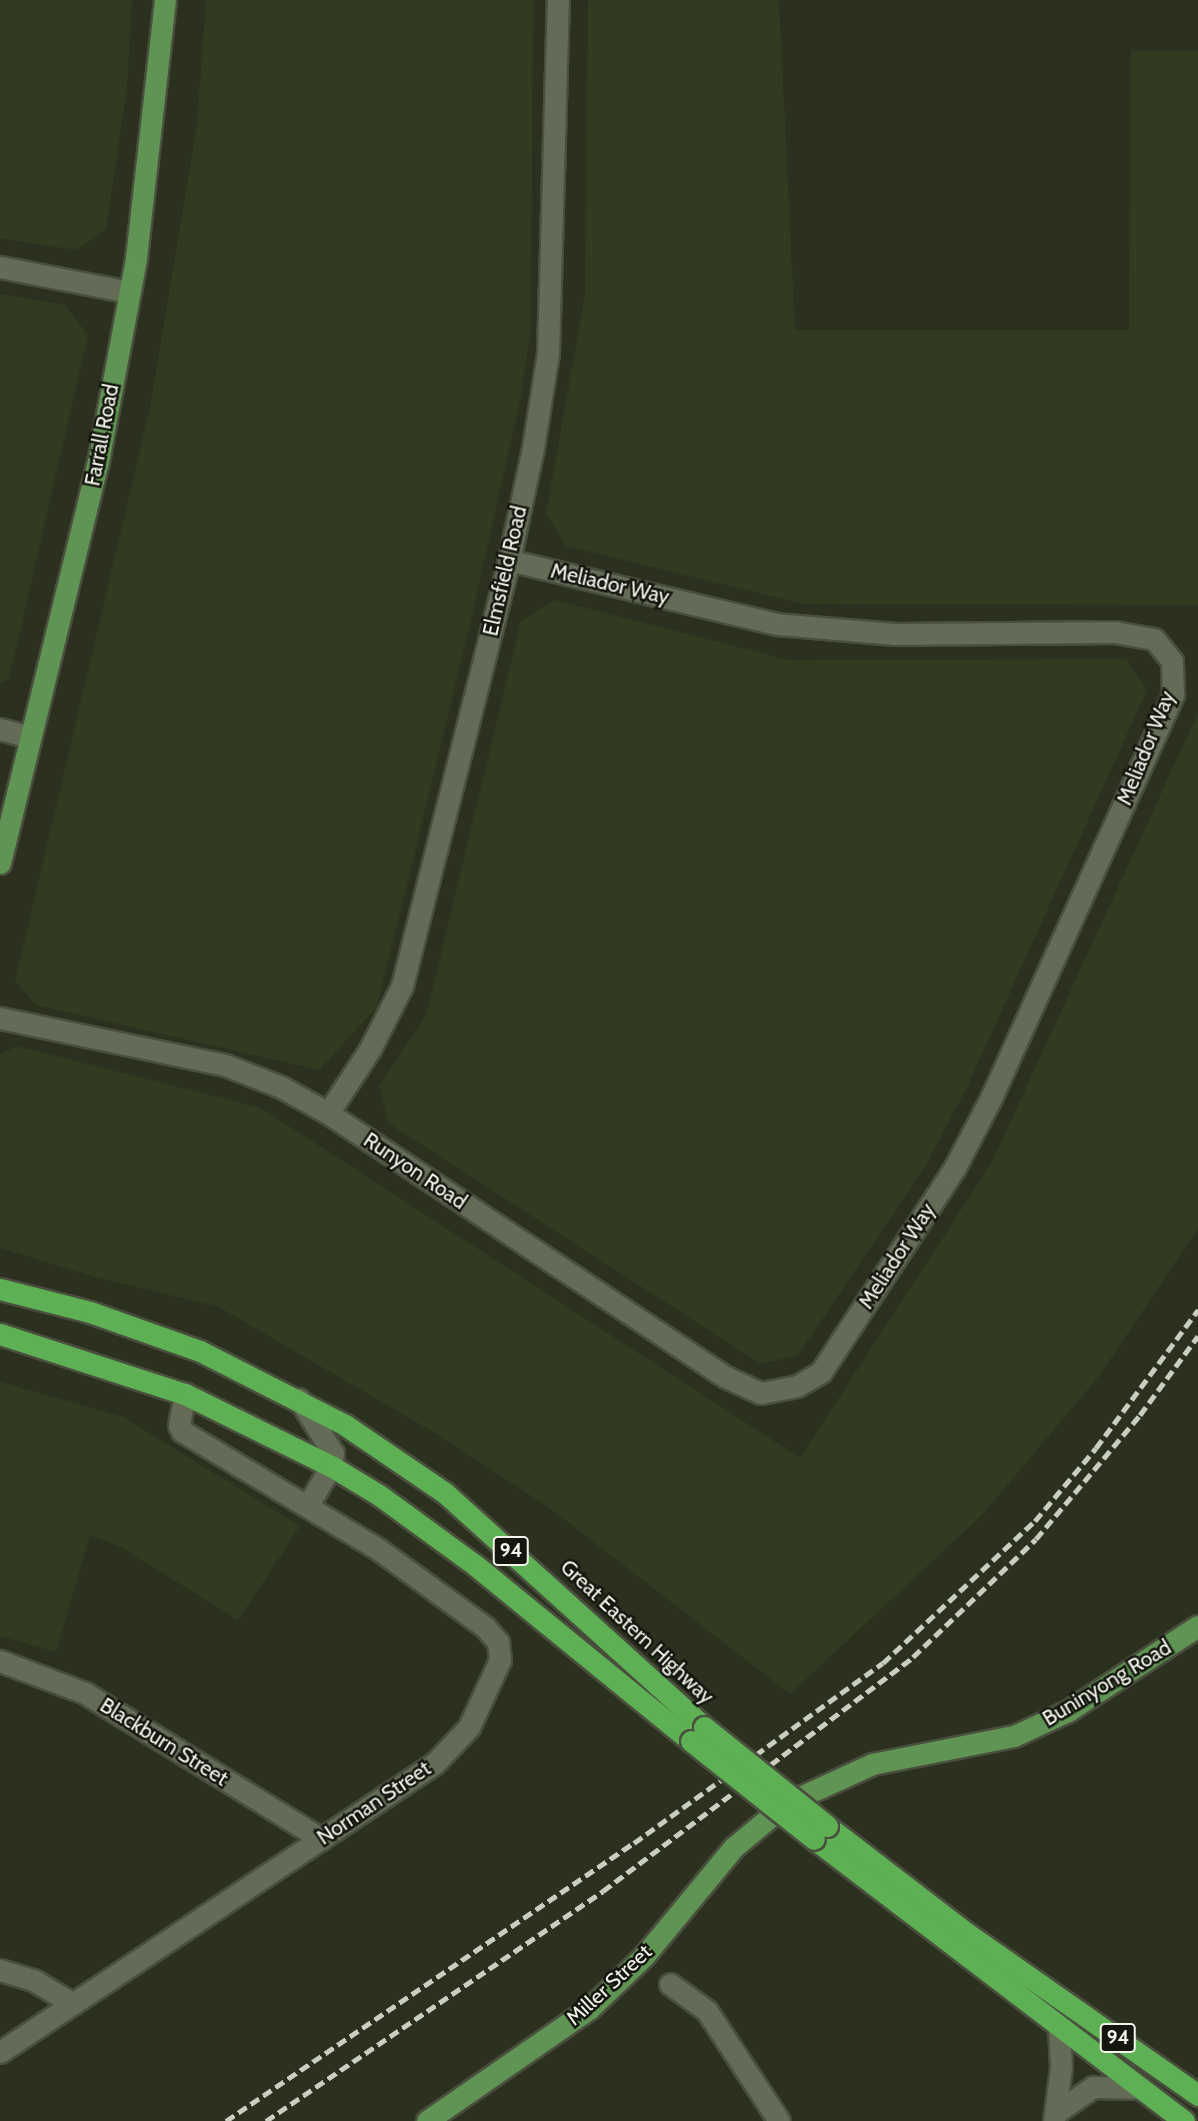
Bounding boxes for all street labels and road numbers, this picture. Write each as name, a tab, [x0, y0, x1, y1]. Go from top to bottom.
street label: Farrall Road	[80, 382, 124, 488]
street label: Elmsfield Road	[478, 504, 532, 638]
street label: Meliador Way	[548, 558, 672, 610]
street label: Meliador Way	[1112, 687, 1180, 809]
street label: Runyon Road	[359, 1127, 471, 1215]
street label: Meliador Way	[854, 1198, 940, 1314]
road number: 94	[492, 1536, 530, 1567]
street label: Great Eastern Highway	[555, 1555, 719, 1709]
street label: Buninyong Road	[1038, 1635, 1176, 1731]
street label: Blackburn Street	[95, 1693, 233, 1791]
street label: Norman Street	[312, 1756, 436, 1850]
street label: Miller Street	[561, 1939, 657, 2031]
road number: 94	[1099, 2022, 1137, 2054]

